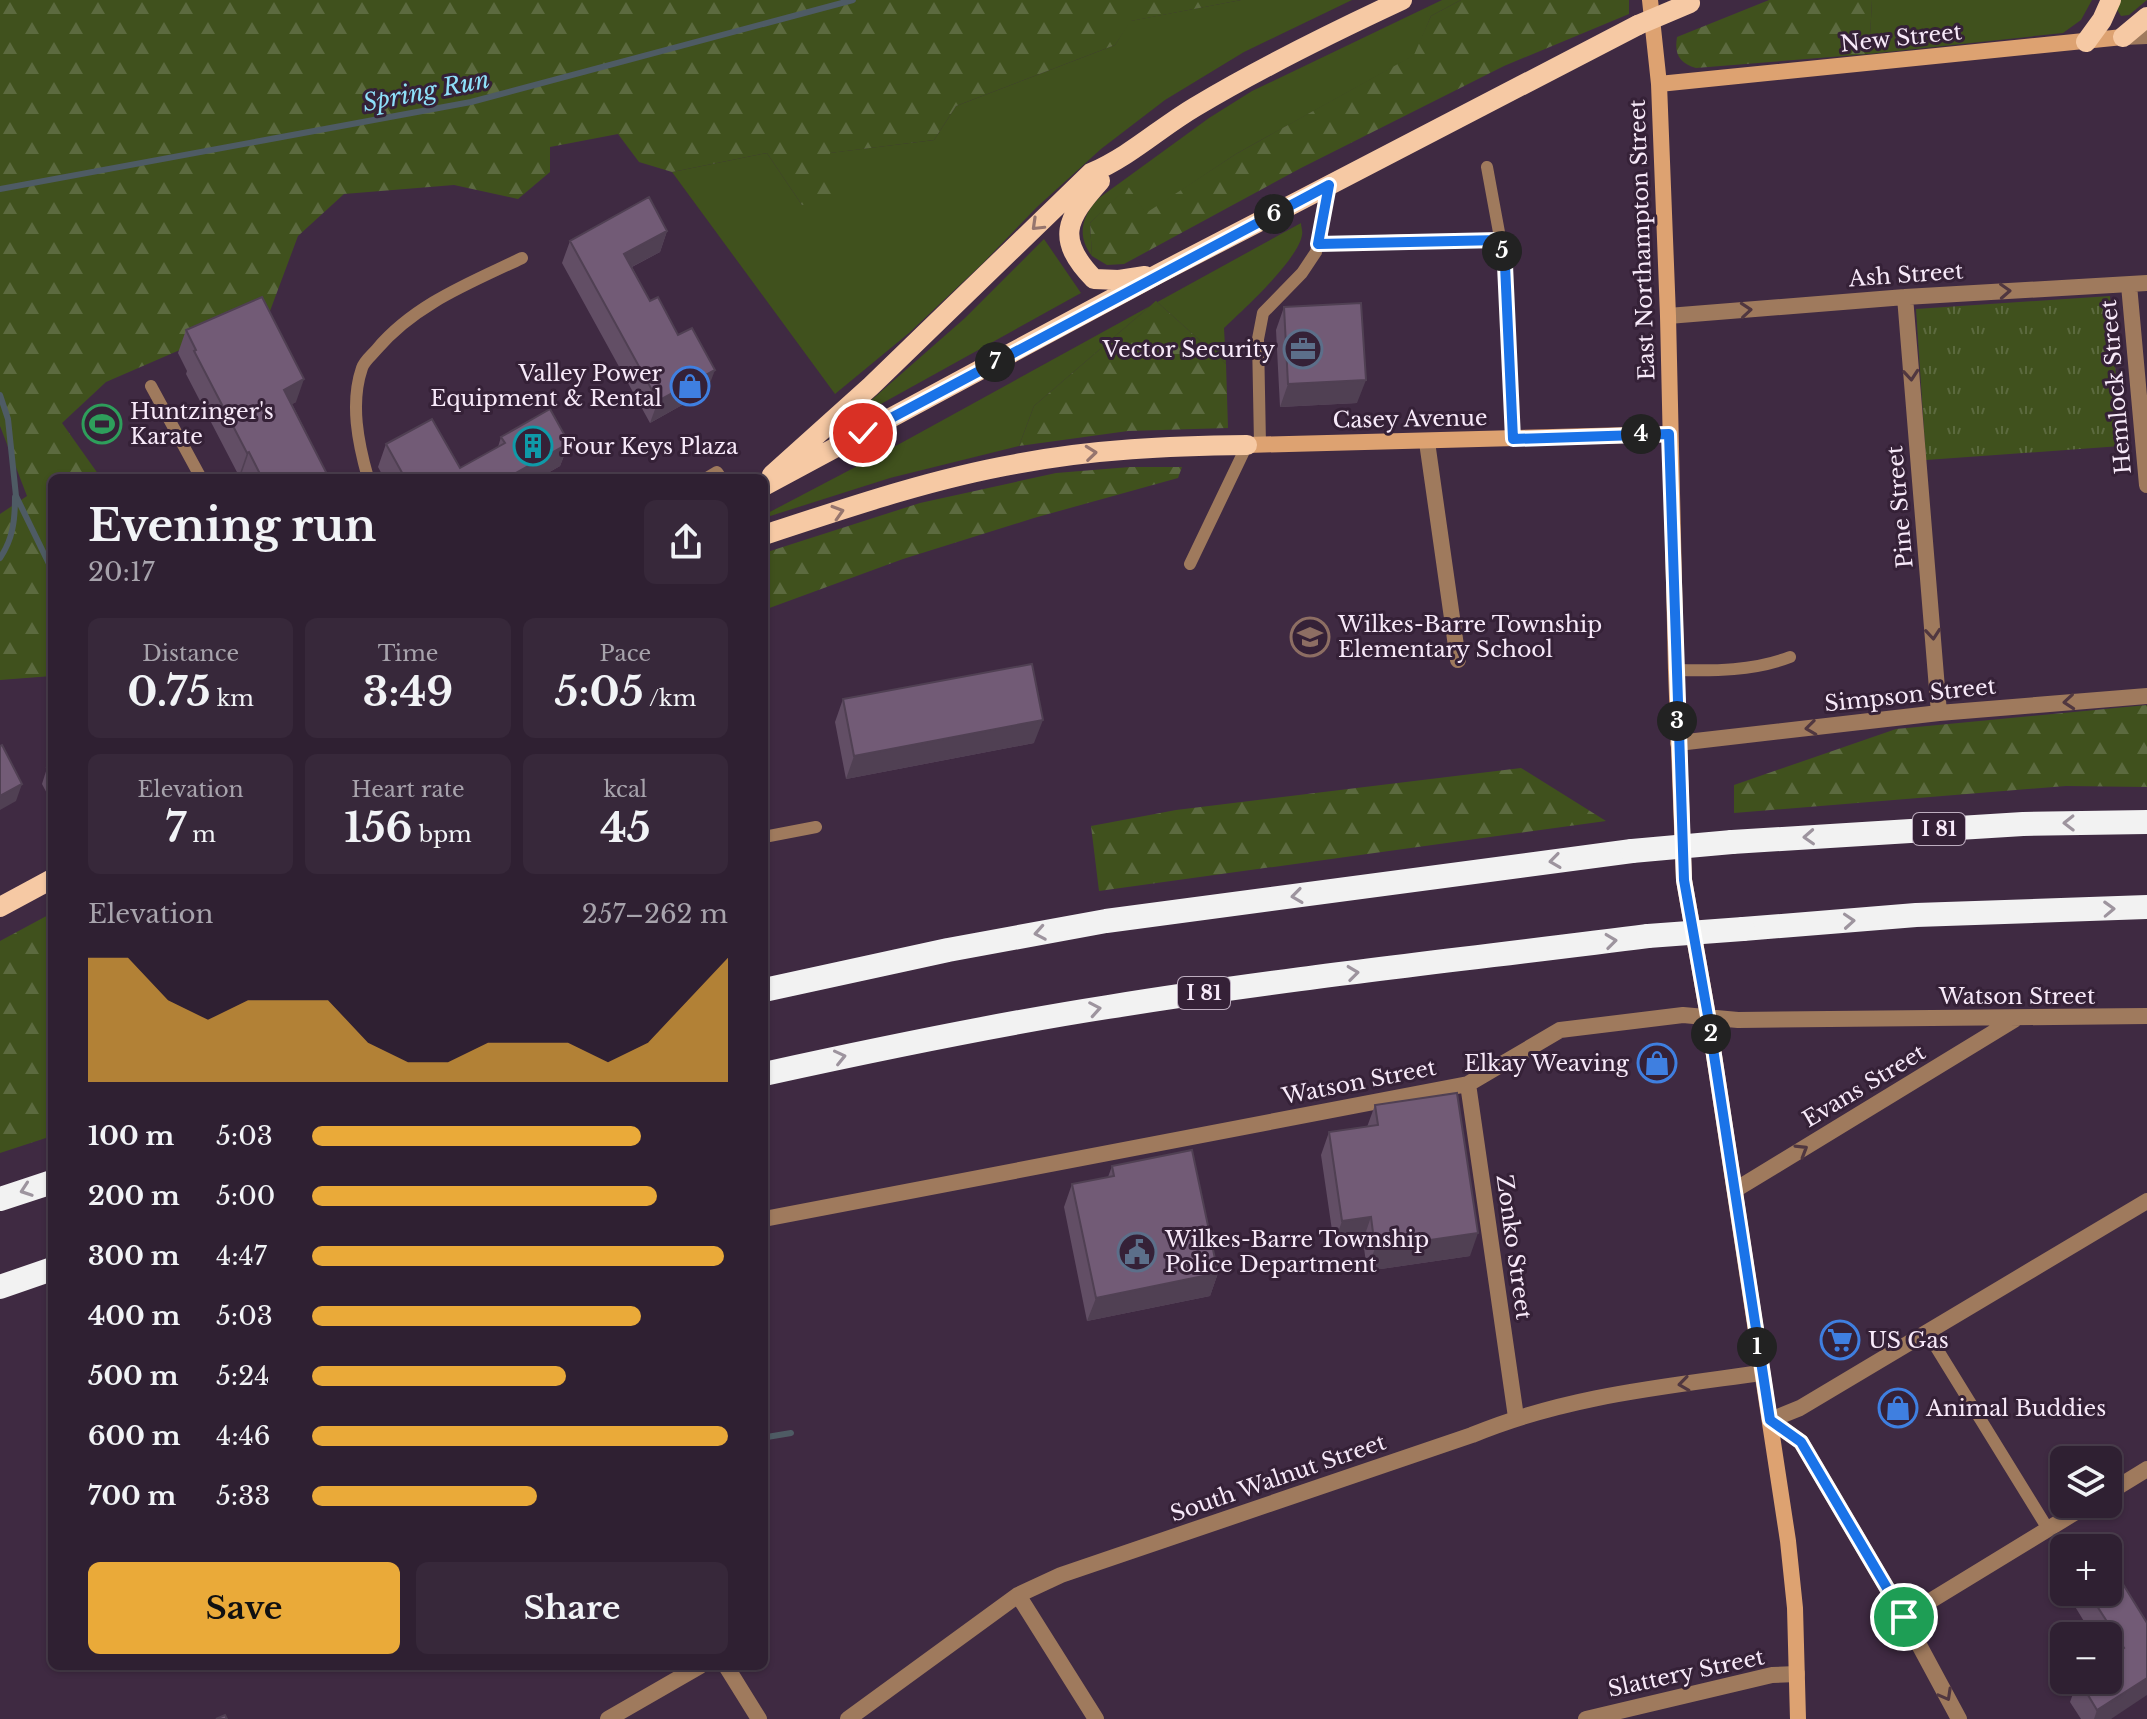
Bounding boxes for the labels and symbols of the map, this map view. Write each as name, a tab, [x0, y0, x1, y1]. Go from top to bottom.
street label: New Street	[1839, 18, 1964, 58]
water label: Spring Run	[360, 64, 492, 118]
street label: East Northampton Street	[1624, 98, 1660, 381]
pin: 6	[1254, 194, 1294, 234]
one-way arrow	[1032, 216, 1046, 231]
pin: 5	[1482, 231, 1522, 271]
street label: Ash Street	[1847, 257, 1965, 293]
one-way arrow	[1999, 283, 2012, 300]
street label: Hemlock Street	[2095, 298, 2137, 475]
one-way arrow	[1740, 302, 1753, 319]
office icon: Vector Security	[1282, 328, 1324, 370]
place label: Vector Security	[1102, 336, 1275, 363]
pin: 7	[975, 342, 1015, 382]
place label: Valley Power Equipment & Rental	[430, 360, 662, 412]
shop icon: Valley Power Equipment & Rental	[669, 365, 711, 407]
one-way arrow	[1902, 368, 1919, 381]
place label: Huntzinger's Karate	[130, 398, 274, 450]
pin	[829, 399, 897, 467]
sports icon: Huntzinger's Karate	[81, 403, 123, 445]
street label: Casey Avenue	[1332, 404, 1488, 434]
pin: 4	[1621, 414, 1661, 454]
building icon: Four Keys Plaza	[512, 425, 554, 467]
place label: Four Keys Plaza	[561, 433, 739, 460]
street label: Pine Street	[1881, 444, 1919, 569]
one-way arrow	[1084, 445, 1098, 462]
one-way arrow	[831, 505, 845, 521]
place label: Wilkes-Barre Township Elementary School	[1337, 611, 1602, 663]
school or university icon: Wilkes-Barre Township Elementary School	[1289, 616, 1331, 658]
one-way arrow	[1924, 628, 1941, 641]
street label: Simpson Street	[1823, 672, 1998, 717]
one-way arrow	[2062, 693, 2075, 710]
pin: 3	[1657, 701, 1697, 741]
one-way arrow	[1804, 719, 1818, 736]
road number: I 81	[1913, 813, 1965, 845]
one-way arrow	[2062, 815, 2075, 832]
one-way arrow	[1802, 828, 1815, 845]
one-way arrow	[1548, 853, 1561, 870]
one-way arrow	[1290, 887, 1303, 904]
one-way arrow	[2103, 900, 2116, 917]
one-way arrow	[1843, 912, 1856, 929]
one-way arrow	[1034, 924, 1047, 941]
one-way arrow	[1604, 933, 1618, 950]
one-way arrow	[1347, 964, 1360, 981]
road number: I 81	[1178, 977, 1230, 1009]
street label: Watson Street	[1938, 983, 2096, 1010]
one-way arrow	[1089, 1001, 1102, 1018]
pin: 2	[1691, 1014, 1731, 1054]
street label: Evans Street	[1798, 1038, 1931, 1133]
shop icon: Elkay Weaving	[1636, 1042, 1678, 1084]
one-way arrow	[833, 1049, 846, 1066]
place label: Elkay Weaving	[1464, 1050, 1630, 1077]
street label: Watson Street	[1279, 1054, 1439, 1110]
one-way arrow	[1793, 1144, 1808, 1159]
street label: Zonko Street	[1490, 1173, 1538, 1322]
one-way arrow	[20, 1181, 34, 1197]
place label: Wilkes-Barre Township Police Department	[1164, 1226, 1429, 1278]
public building icon: Wilkes-Barre Township Police Department	[1116, 1231, 1158, 1273]
supermarket icon: US Gas	[1819, 1319, 1861, 1361]
pin: 1	[1737, 1327, 1777, 1367]
place label: US Gas	[1868, 1327, 1949, 1354]
one-way arrow	[1677, 1375, 1690, 1392]
shop icon: Animal Buddies	[1877, 1387, 1919, 1429]
place label: Animal Buddies	[1925, 1395, 2106, 1422]
street label: South Walnut Street	[1167, 1428, 1390, 1528]
pin	[1870, 1583, 1938, 1651]
street label: Slattery Street	[1605, 1643, 1767, 1703]
one-way arrow	[1937, 1687, 1952, 1701]

